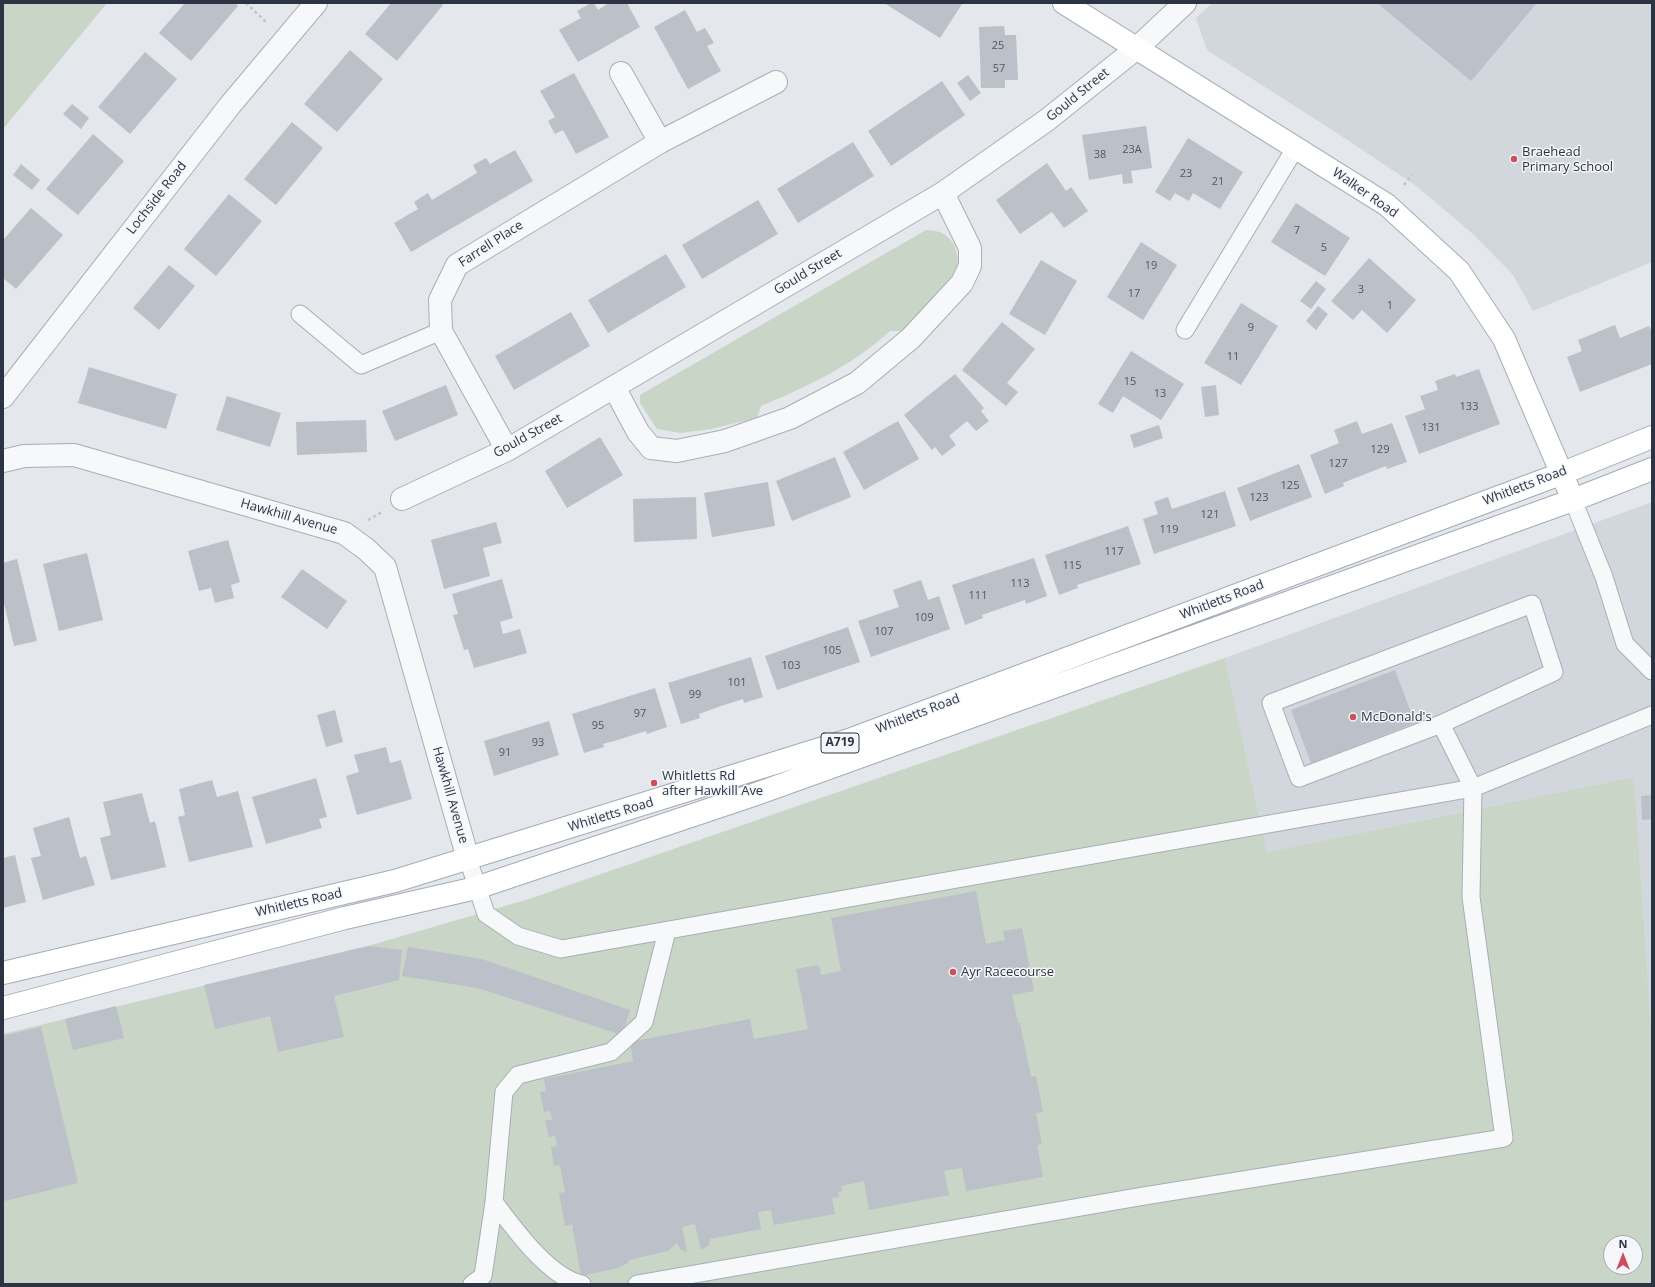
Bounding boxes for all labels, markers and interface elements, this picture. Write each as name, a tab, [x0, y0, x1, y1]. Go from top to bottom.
house number: 25	[992, 39, 1004, 53]
house number: 57	[993, 62, 1005, 76]
street label: Gould Street	[1043, 65, 1113, 125]
house number: 23A	[1122, 143, 1142, 157]
place label: Braehead Primary School	[1522, 144, 1613, 175]
house number: 38	[1094, 148, 1106, 162]
marker: Braehead Primary School	[1509, 154, 1519, 164]
street label: Lochside Road	[124, 159, 190, 237]
street label: Walker Road	[1329, 165, 1401, 221]
house number: 23	[1180, 167, 1192, 181]
house number: 21	[1212, 175, 1224, 189]
street label: Farrell Place	[456, 217, 526, 271]
house number: 7	[1294, 224, 1300, 238]
house number: 5	[1321, 241, 1327, 255]
street label: Gould Street	[771, 246, 845, 298]
house number: 19	[1145, 259, 1157, 273]
house number: 3	[1358, 283, 1364, 297]
house number: 17	[1128, 287, 1140, 301]
house number: 1	[1387, 299, 1393, 313]
house number: 9	[1248, 321, 1254, 335]
house number: 11	[1227, 350, 1239, 364]
house number: 15	[1124, 375, 1136, 389]
house number: 13	[1154, 387, 1166, 401]
house number: 133	[1460, 400, 1478, 414]
street label: Gould Street	[491, 411, 565, 461]
house number: 131	[1422, 421, 1440, 435]
house number: 129	[1371, 443, 1389, 457]
house number: 127	[1329, 457, 1347, 471]
street label: Whitletts Road	[1481, 463, 1569, 509]
house number: 125	[1281, 479, 1299, 493]
house number: 123	[1250, 491, 1268, 505]
street label: Hawkhill Avenue	[239, 496, 339, 538]
house number: 121	[1201, 508, 1219, 522]
house number: 119	[1160, 523, 1178, 537]
house number: 117	[1105, 545, 1123, 559]
house number: 115	[1063, 559, 1081, 573]
house number: 113	[1011, 577, 1029, 591]
street label: Whitletts Road	[1178, 577, 1266, 623]
house number: 111	[969, 589, 987, 603]
house number: 109	[915, 611, 933, 625]
house number: 107	[875, 625, 893, 639]
house number: 105	[823, 644, 841, 658]
house number: 103	[782, 659, 800, 673]
house number: 101	[728, 676, 746, 690]
house number: 99	[689, 688, 701, 702]
street label: Whitletts Road	[874, 691, 962, 737]
house number: 97	[634, 707, 646, 721]
place label: McDonald's	[1361, 709, 1432, 725]
marker: McDonald's	[1348, 712, 1358, 722]
house number: 95	[592, 719, 604, 733]
road number: A719	[821, 733, 859, 753]
house number: 93	[532, 736, 544, 750]
street label: Hawkhill Avenue	[429, 745, 471, 845]
house number: 91	[499, 746, 511, 760]
place label: Whitletts Rd after Hawkill Ave	[662, 768, 763, 799]
marker: Whitletts Rd after Hawkill Ave	[649, 778, 659, 788]
street label: Whitletts Road	[566, 795, 656, 835]
street label: Whitletts Road	[254, 885, 344, 921]
place label: Ayr Racecourse	[961, 964, 1054, 980]
marker: Ayr Racecourse	[948, 967, 958, 977]
north arrow	[1603, 1235, 1643, 1275]
text: N	[1619, 1236, 1627, 1251]

